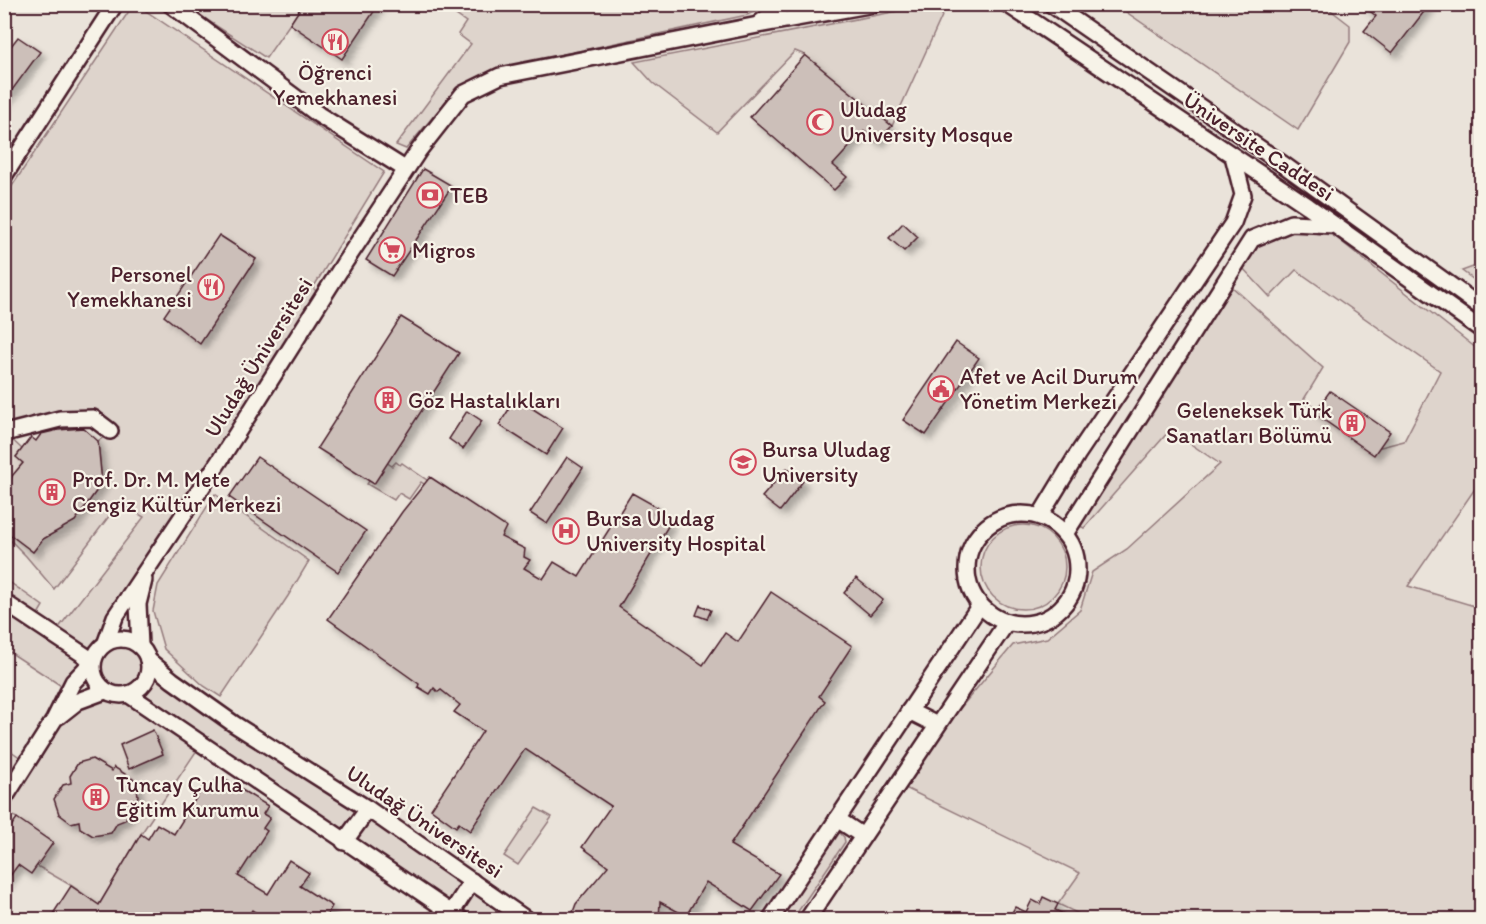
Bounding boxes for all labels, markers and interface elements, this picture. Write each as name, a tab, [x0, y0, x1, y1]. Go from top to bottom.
restaurant icon: Öğrenci Yemekhanesi	[320, 27, 350, 57]
place label: Öğrenci Yemekhanesi	[273, 59, 397, 111]
street label: Üniversite Caddesi	[1178, 86, 1339, 207]
place label: Uludag University Mosque	[840, 96, 1013, 148]
mosque icon: Uludag University Mosque	[805, 107, 835, 137]
bank icon: TEB	[415, 180, 445, 210]
place label: TEB	[450, 182, 488, 209]
supermarket icon: Migros	[377, 235, 407, 265]
place label: Migros	[412, 237, 476, 264]
place label: Personel Yemekhanesi	[67, 261, 192, 313]
restaurant icon: Personel Yemekhanesi	[196, 272, 226, 302]
street label: Uludağ Üniversitesi	[198, 272, 318, 442]
place label: Afet ve Acil Durum Yönetim Merkezi	[960, 363, 1139, 415]
public building icon: Afet ve Acil Durum Yönetim Merkezi	[926, 374, 956, 404]
building icon: Göz Hastalıkları	[373, 385, 403, 415]
place label: Göz Hastalıkları	[408, 387, 560, 414]
place label: Geleneksek Türk Sanatları Bölümü	[1166, 397, 1333, 449]
building icon: Geleneksek Türk Sanatları Bölümü	[1337, 408, 1367, 438]
place label: Bursa Uludag University	[762, 436, 891, 488]
school or university icon: Bursa Uludag University	[728, 447, 758, 477]
place label: Prof. Dr. M. Mete Cengiz Kültür Merkezi	[72, 466, 281, 518]
building icon: Prof. Dr. M. Mete Cengiz Kültür Merkezi	[37, 477, 67, 507]
place label: Bursa Uludag University Hospital	[586, 505, 766, 557]
hospital icon: Bursa Uludag University Hospital	[551, 516, 581, 546]
street label: Uludağ Üniversitesi	[341, 759, 508, 884]
place label: Tuncay Çulha Eğitim Kurumu	[116, 771, 259, 823]
building icon: Tuncay Çulha Eğitim Kurumu	[81, 782, 111, 812]

